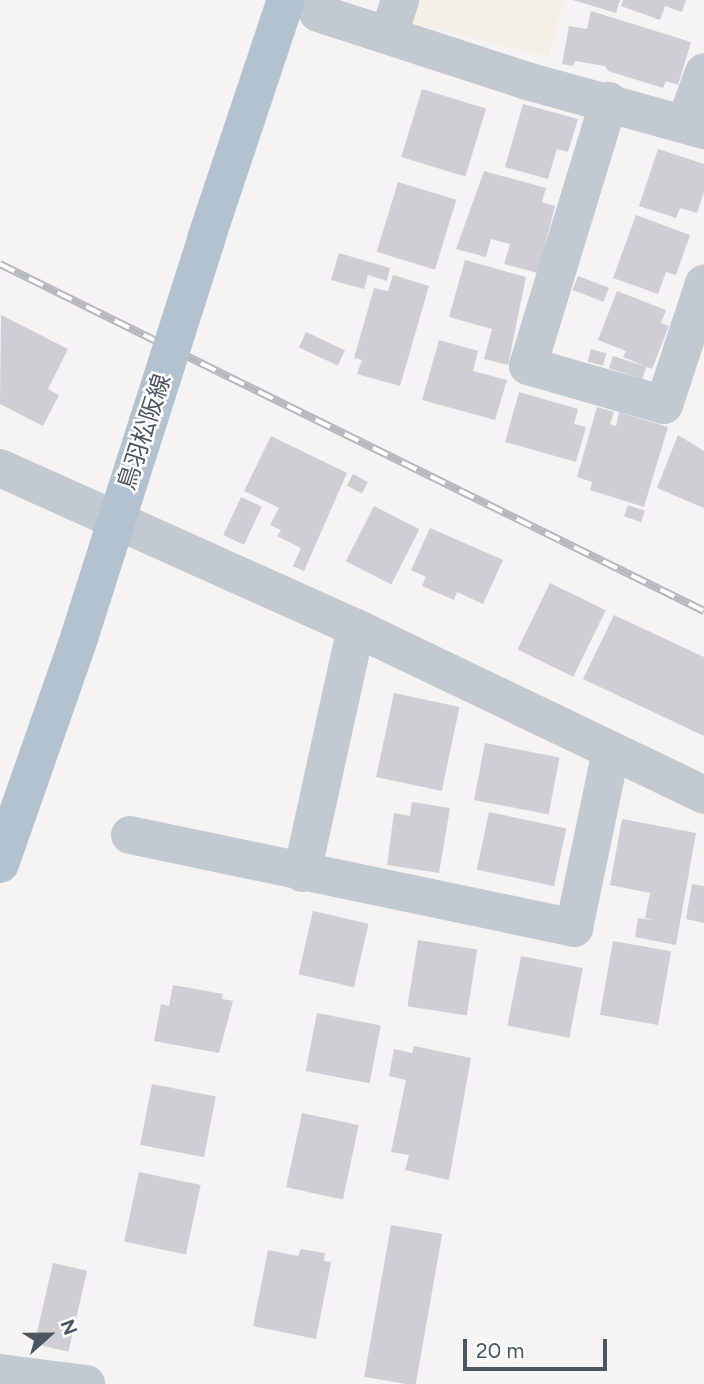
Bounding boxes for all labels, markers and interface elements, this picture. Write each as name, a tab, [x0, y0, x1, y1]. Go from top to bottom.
street label: 鳥羽松阪線	[112, 370, 176, 494]
north arrow	[14, 1300, 84, 1370]
text: N	[56, 1316, 82, 1338]
scale bar	[466, 1324, 610, 1368]
text: 20 m	[476, 1338, 524, 1363]

